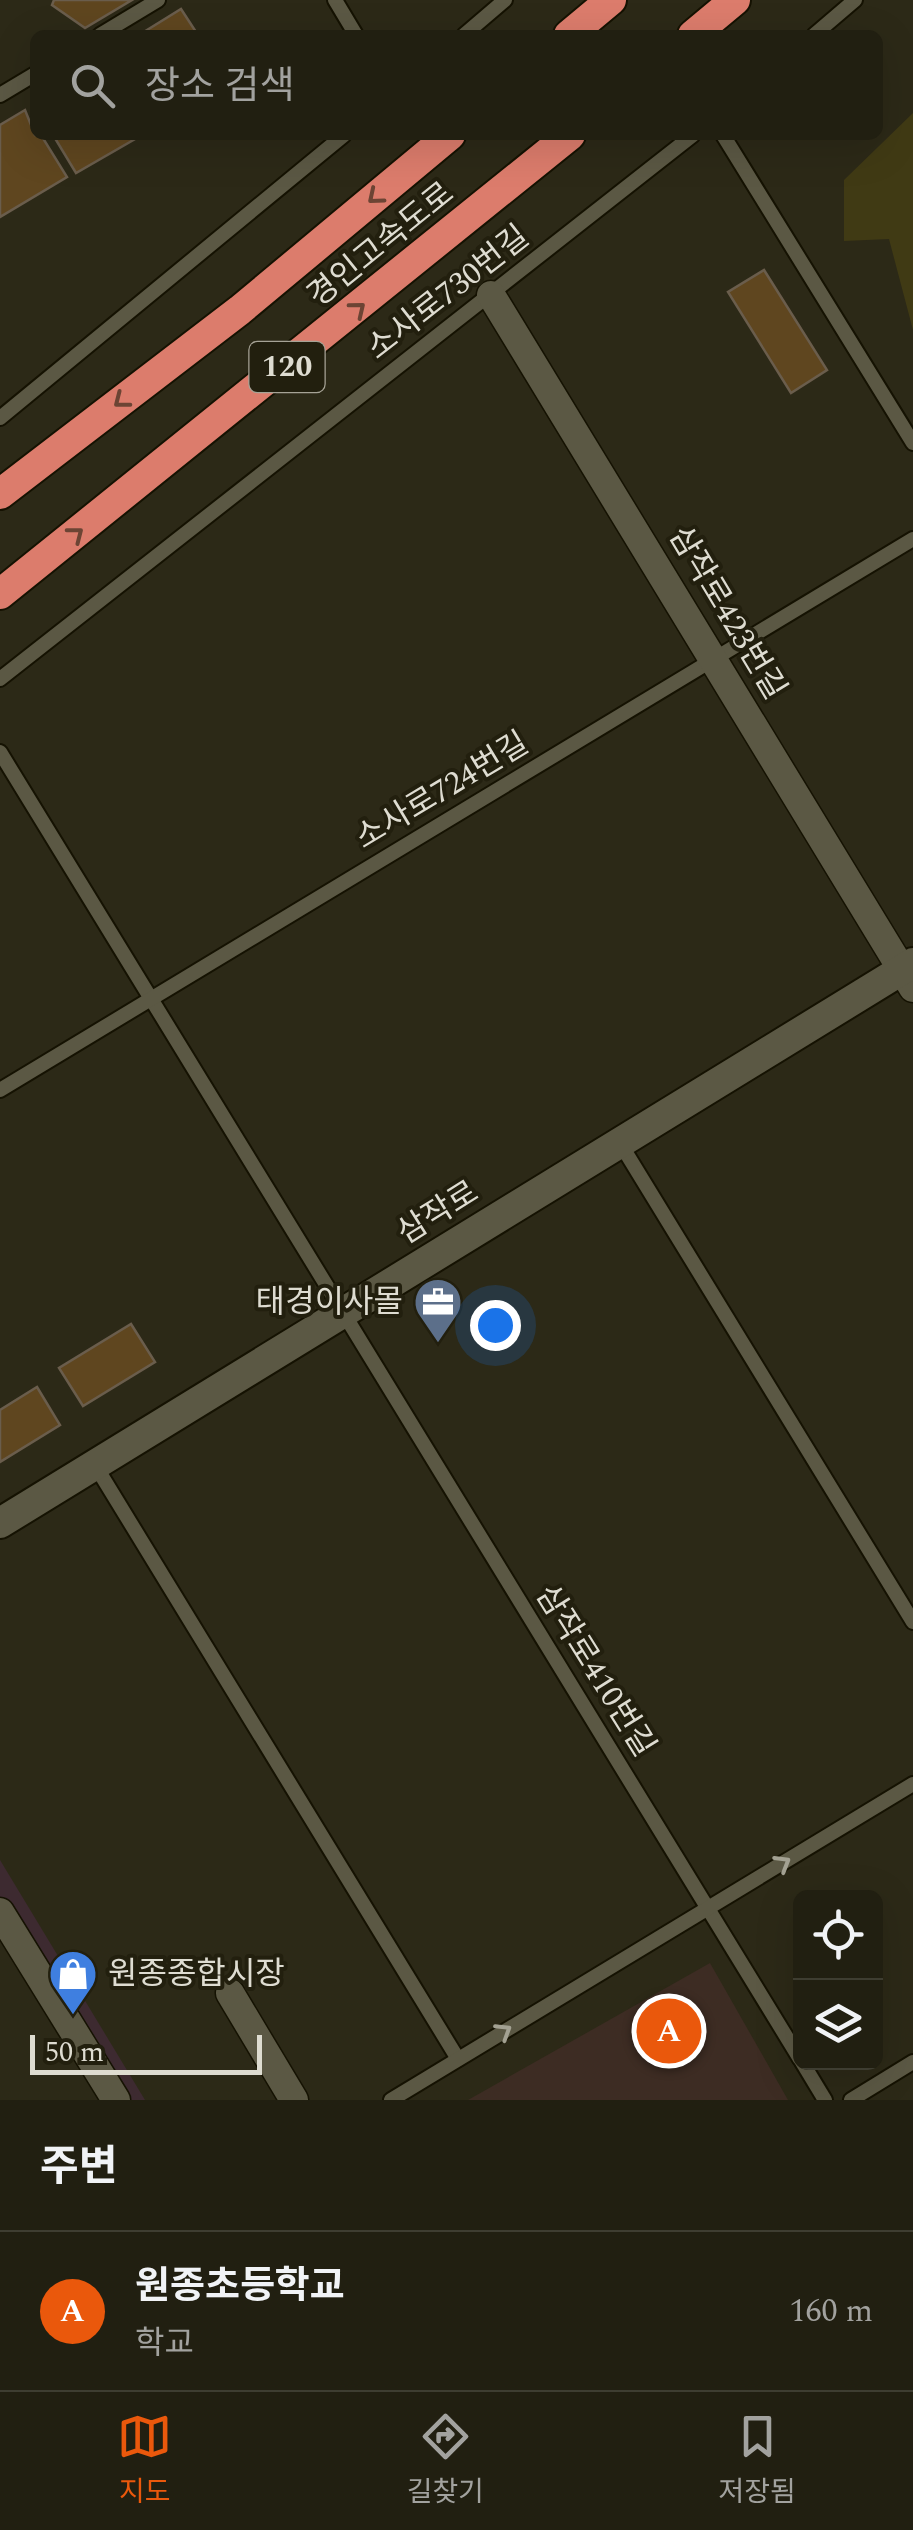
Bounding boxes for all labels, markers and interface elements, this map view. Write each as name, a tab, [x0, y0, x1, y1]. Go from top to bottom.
search box	[30, 30, 883, 140]
icon: search	[65, 58, 120, 113]
text: 장소 검색	[145, 58, 294, 116]
street label: 경인고속도로	[297, 170, 465, 320]
one-way arrow	[368, 186, 386, 204]
street label: 소사로730번길	[356, 214, 540, 372]
one-way arrow	[346, 303, 364, 321]
road number: 120	[250, 342, 324, 392]
one-way arrow	[115, 389, 133, 407]
street label: 삼작로423번길	[656, 517, 798, 709]
one-way arrow	[65, 528, 83, 545]
street label: 소사로724번길	[346, 720, 538, 862]
street label: 삼작로	[388, 1169, 488, 1257]
office icon: 태경이사몰	[412, 1276, 464, 1344]
place label: 태경이사몰	[256, 1278, 403, 1327]
your location	[470, 1300, 521, 1351]
street label: 삼작로410번길	[523, 1575, 667, 1767]
one-way arrow	[772, 1856, 790, 1875]
map controls	[793, 1890, 883, 2070]
button: locate	[793, 1890, 883, 1980]
shop icon: 원종종합시장	[47, 1948, 99, 2016]
place label: 원종종합시장	[108, 1950, 285, 1999]
button: layers	[793, 1980, 883, 2070]
pin: A	[636, 1994, 702, 2068]
one-way arrow	[493, 2024, 511, 2043]
scale bar	[30, 2030, 262, 2074]
text: 50 m	[45, 2031, 104, 2074]
text: 주변	[40, 2136, 117, 2199]
text: 원종초등학교	[135, 2258, 345, 2316]
text: A	[60, 2287, 85, 2336]
text: 160 m	[789, 2287, 873, 2336]
text: 학교	[135, 2319, 194, 2368]
tab: 지도	[117, 2409, 172, 2514]
tab: 길찾기	[407, 2409, 484, 2514]
tab: 저장됨	[718, 2409, 796, 2514]

